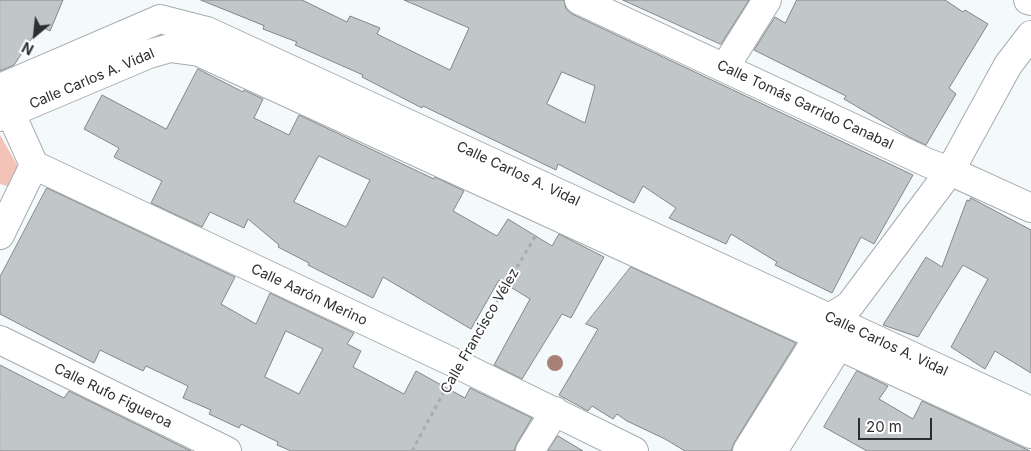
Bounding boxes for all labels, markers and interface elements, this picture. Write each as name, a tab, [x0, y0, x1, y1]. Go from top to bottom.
north arrow	[10, 10, 60, 60]
text: N	[19, 39, 36, 59]
street label: Calle Carlos A. Vidal	[27, 45, 157, 113]
street label: Calle Tomás Garrido Canabal	[714, 57, 896, 153]
street label: Calle Carlos A. Vidal	[454, 138, 582, 210]
street label: Calle Aarón Merino	[248, 261, 370, 329]
street label: Calle Francisco Vélez	[437, 266, 523, 396]
street label: Calle Carlos A. Vidal	[822, 308, 950, 380]
street label: Calle Rufo Figueroa	[51, 360, 175, 432]
scale bar	[861, 408, 935, 440]
text: 20 m	[866, 417, 902, 436]

